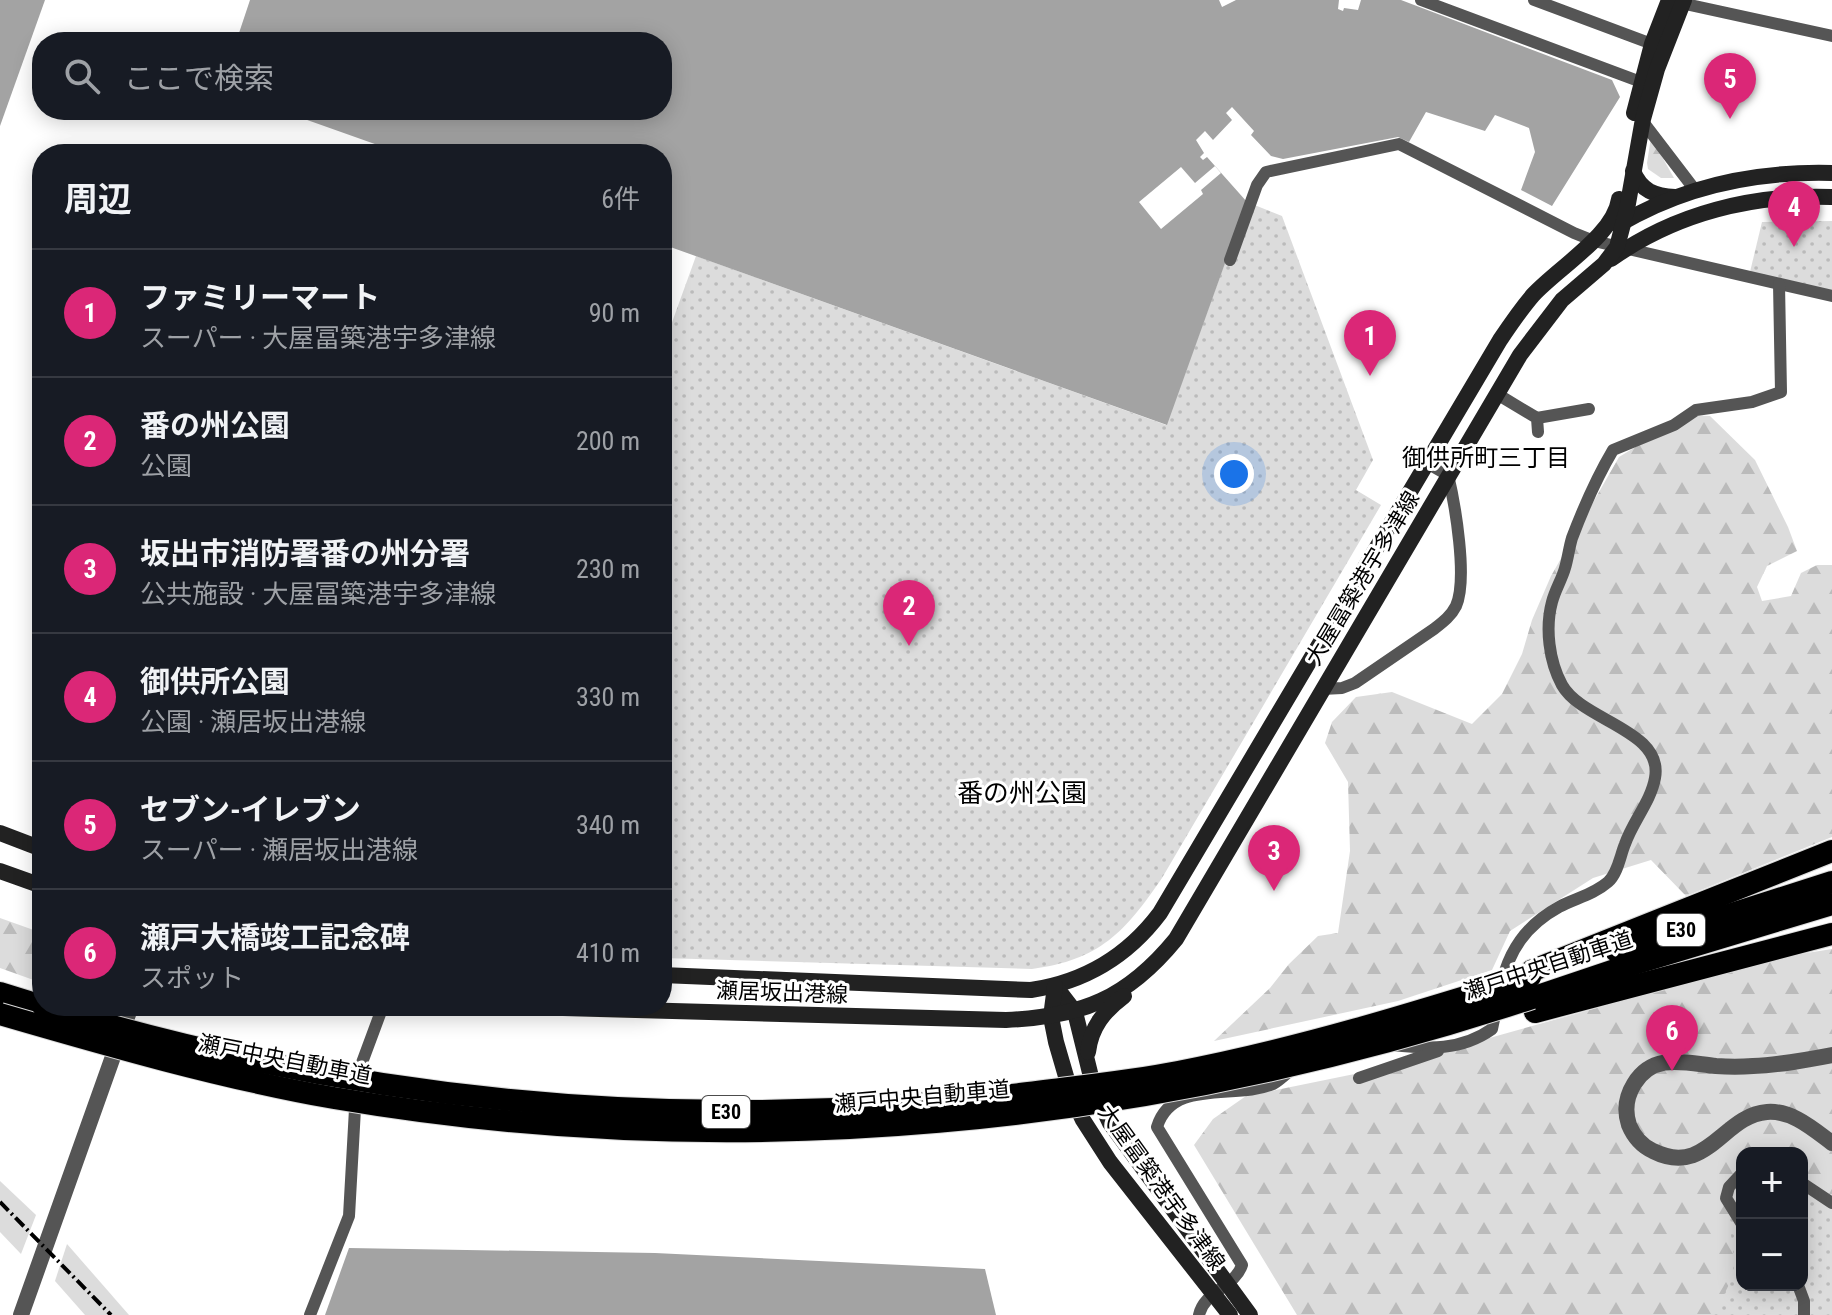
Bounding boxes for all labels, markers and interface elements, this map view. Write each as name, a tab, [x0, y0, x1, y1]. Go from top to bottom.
search box	[32, 32, 672, 120]
pin: 5	[1704, 53, 1756, 119]
icon: search	[60, 54, 104, 98]
text: ここで検索	[124, 61, 274, 96]
text: 周辺	[64, 179, 132, 219]
pin: 4	[1768, 181, 1820, 247]
text: 6件	[601, 184, 640, 214]
text: ファミリーマート	[140, 280, 380, 315]
text: 1	[83, 298, 97, 328]
text: 90 m	[589, 298, 640, 328]
pin: 1	[1344, 310, 1396, 376]
text: スーパー · 大屋冨築港宇多津線	[140, 323, 496, 353]
text: 番の州公園	[140, 408, 290, 443]
text: 2	[83, 426, 97, 456]
text: 200 m	[576, 426, 640, 456]
district label: 御供所町三丁目	[1402, 444, 1570, 472]
text: 公園	[140, 451, 192, 481]
your location	[1214, 454, 1254, 494]
street label: 大屋冨築港宇多津線	[1301, 487, 1424, 670]
text: 坂出市消防署番の州分署	[140, 536, 470, 571]
text: 3	[83, 554, 97, 584]
text: 230 m	[576, 554, 640, 584]
text: 公共施設 · 大屋冨築港宇多津線	[140, 579, 496, 609]
pin: 2	[883, 580, 935, 646]
text: 御供所公園	[140, 664, 290, 699]
text: 4	[83, 682, 97, 712]
text: 330 m	[576, 682, 640, 712]
text: 公園 · 瀬居坂出港線	[140, 707, 366, 737]
district label: 番の州公園	[957, 778, 1087, 808]
text: セブン-イレブン	[140, 792, 361, 827]
text: 5	[83, 810, 97, 840]
text: 340 m	[576, 810, 640, 840]
pin: 3	[1248, 825, 1300, 891]
text: スーパー · 瀬居坂出港線	[140, 835, 418, 865]
road number: E30	[1657, 914, 1705, 946]
text: 瀬戸大橋竣工記念碑	[140, 920, 410, 955]
street label: 瀬戸中央自動車道	[1461, 926, 1636, 1005]
text: 6	[83, 938, 97, 968]
text: 410 m	[576, 938, 640, 968]
text: スポット	[140, 963, 244, 993]
street label: 瀬居坂出港線	[716, 978, 848, 1007]
pin: 6	[1646, 1005, 1698, 1071]
street label: 瀬戸中央自動車道	[196, 1030, 374, 1089]
street label: 瀬戸中央自動車道	[833, 1076, 1011, 1117]
road number: E30	[702, 1096, 750, 1128]
street label: 大屋冨築港宇多津線	[1093, 1100, 1230, 1275]
map controls	[1736, 1147, 1808, 1291]
button: +	[1736, 1147, 1808, 1219]
button: −	[1736, 1219, 1808, 1291]

